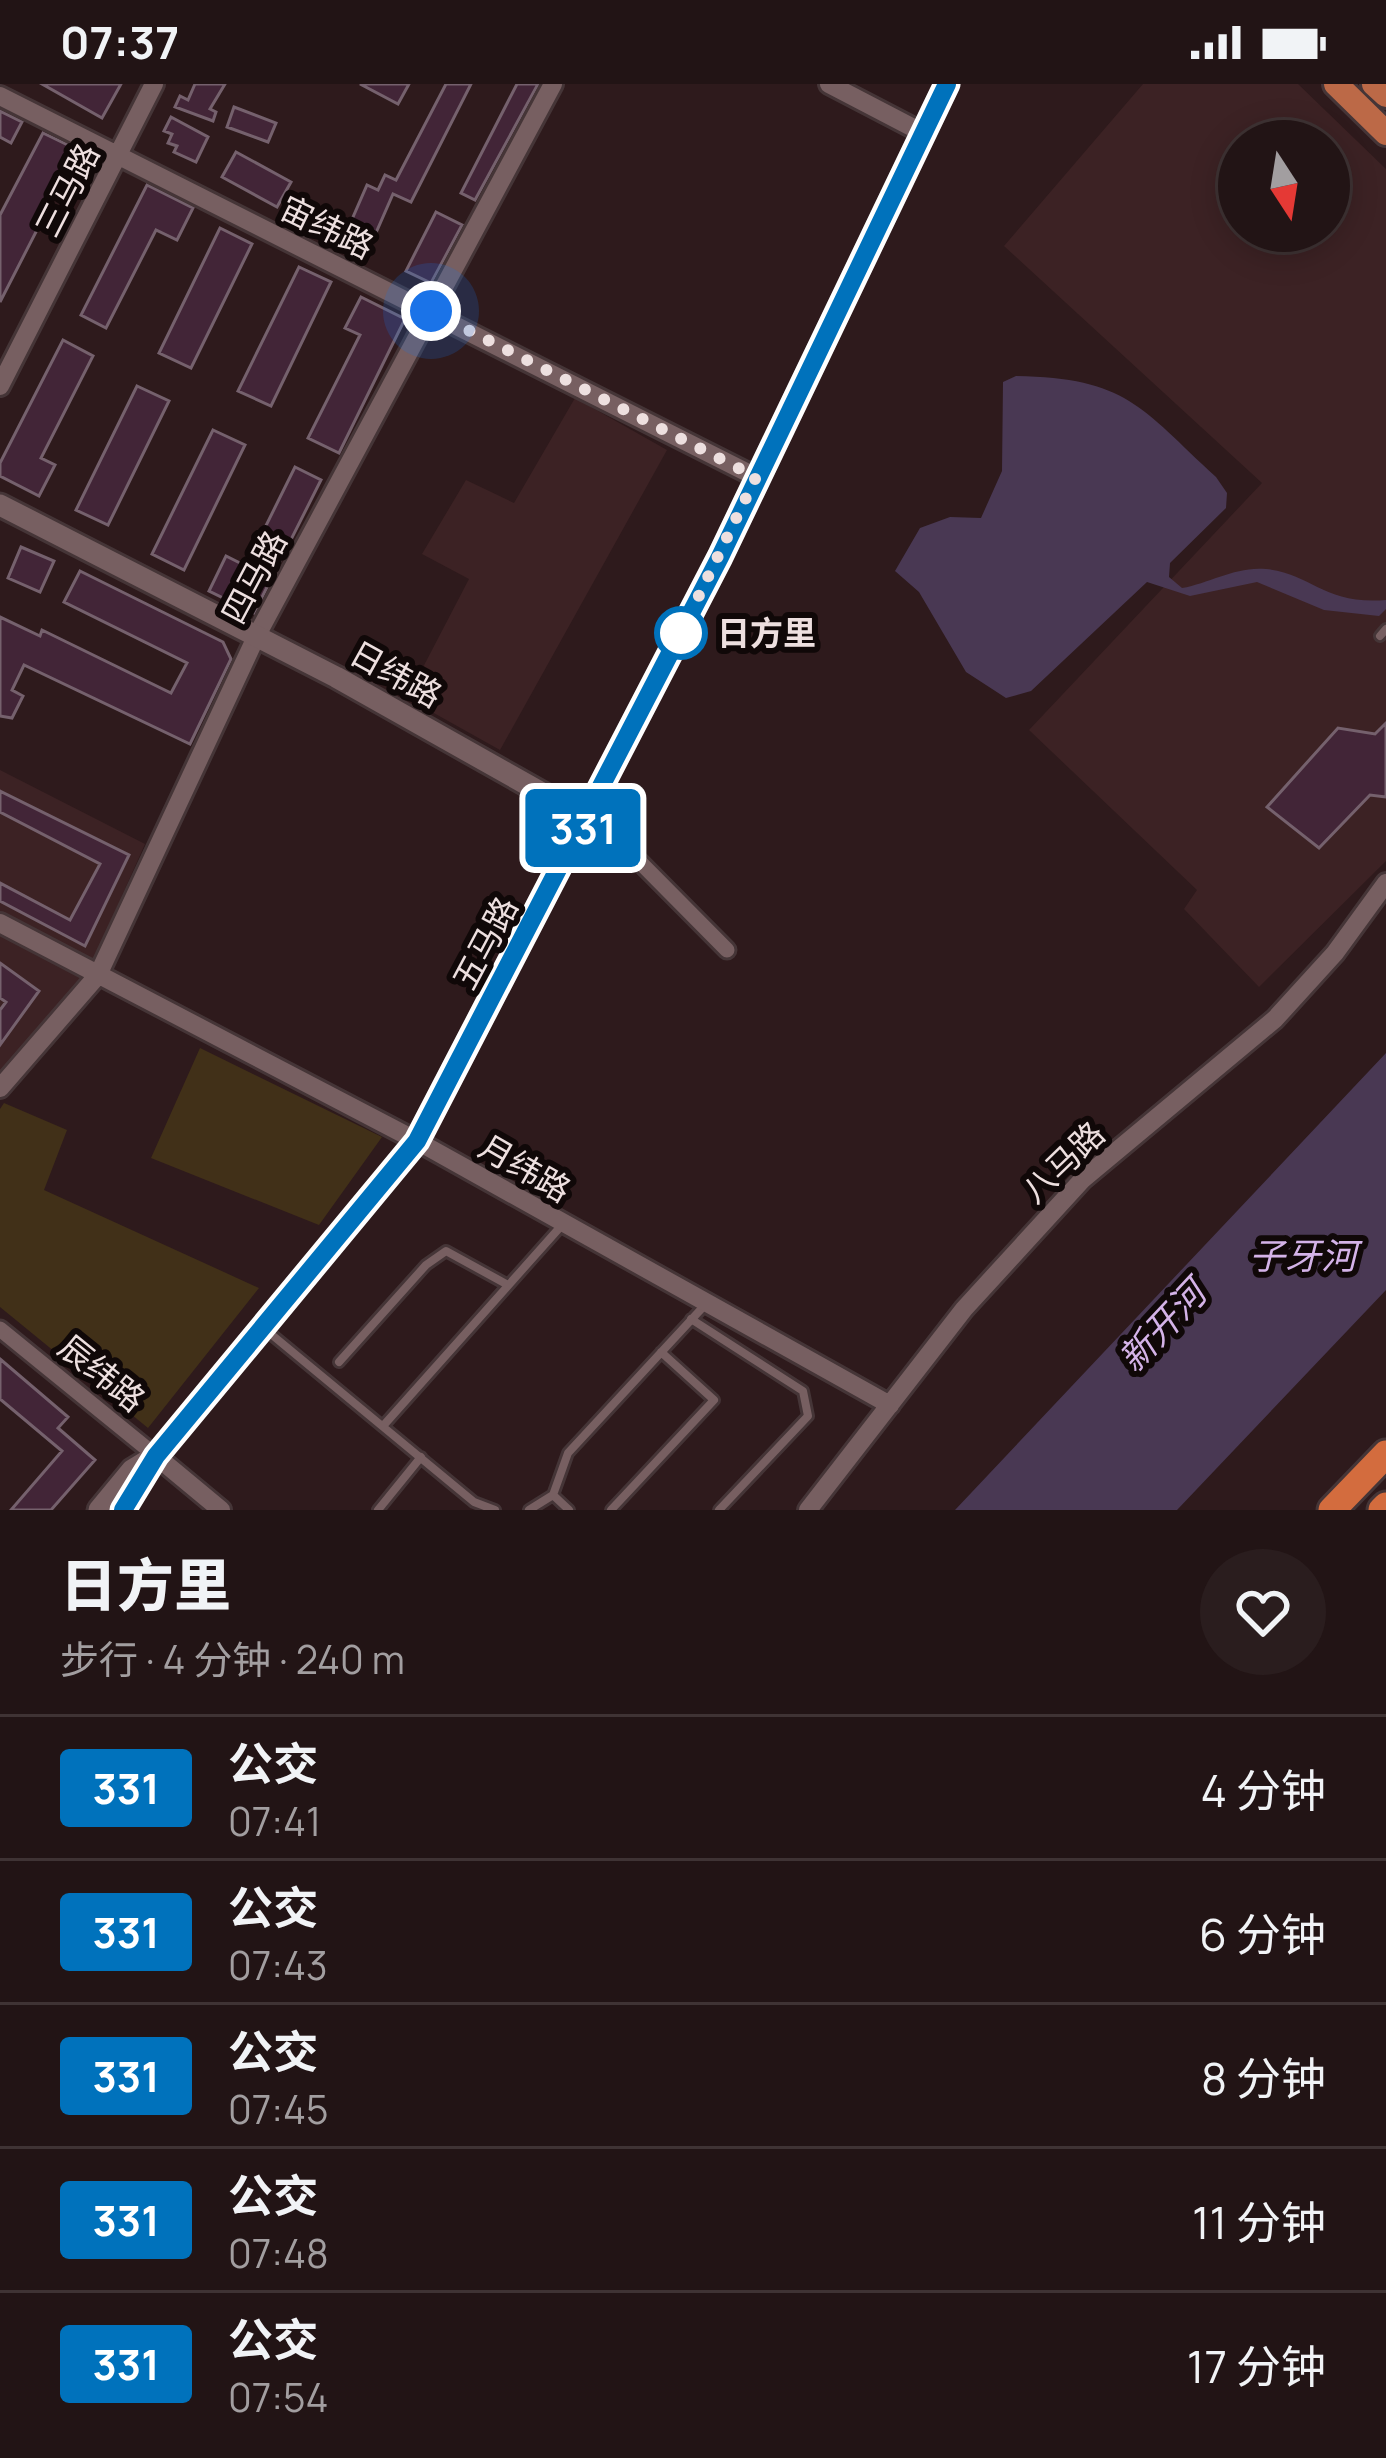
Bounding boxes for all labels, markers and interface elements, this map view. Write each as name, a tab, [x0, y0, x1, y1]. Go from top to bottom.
text: 07:37	[60, 11, 179, 73]
north arrow	[1218, 120, 1350, 252]
map controls	[1218, 120, 1350, 252]
street label: 三马路	[24, 135, 109, 244]
street label: 宙纬路	[273, 185, 382, 268]
your location	[401, 281, 461, 341]
street label: 四马路	[210, 522, 297, 631]
marker: 日方里	[656, 608, 706, 658]
place label: 日方里	[717, 610, 816, 655]
street label: 日纬路	[342, 630, 450, 717]
line badge: 331	[514, 789, 652, 867]
text: 331	[549, 799, 617, 857]
street label: 五马路	[441, 888, 528, 997]
street label: 八马路	[1011, 1111, 1114, 1212]
street label: 月纬路	[471, 1123, 579, 1212]
water label: 子牙河	[1249, 1231, 1363, 1280]
water label: 新开河	[1107, 1265, 1220, 1382]
street label: 辰纬路	[50, 1324, 155, 1421]
text: 日方里	[60, 1545, 231, 1623]
button: heart	[1200, 1549, 1326, 1675]
text: 步行 · 4 分钟 · 240 m	[60, 1632, 405, 1686]
text: 公交	[228, 1732, 318, 1794]
text: 331	[92, 1759, 160, 1817]
text: 4 分钟	[1200, 1759, 1326, 1821]
text: 07:41	[228, 1794, 321, 1848]
text: 公交	[228, 1876, 318, 1938]
text: 331	[92, 1903, 160, 1961]
text: 6 分钟	[1199, 1903, 1326, 1965]
text: 07:43	[228, 1938, 328, 1992]
text: 公交	[228, 2020, 318, 2082]
text: 331	[92, 2047, 160, 2105]
text: 8 分钟	[1201, 2047, 1326, 2109]
text: 07:45	[228, 2082, 329, 2136]
text: 公交	[228, 2164, 318, 2226]
text: 331	[92, 2191, 160, 2249]
text: 11 分钟	[1192, 2191, 1326, 2253]
text: 07:48	[228, 2226, 329, 2280]
text: 公交	[228, 2308, 318, 2370]
text: 331	[92, 2335, 160, 2393]
text: 17 分钟	[1187, 2335, 1326, 2397]
text: 07:54	[228, 2370, 329, 2424]

